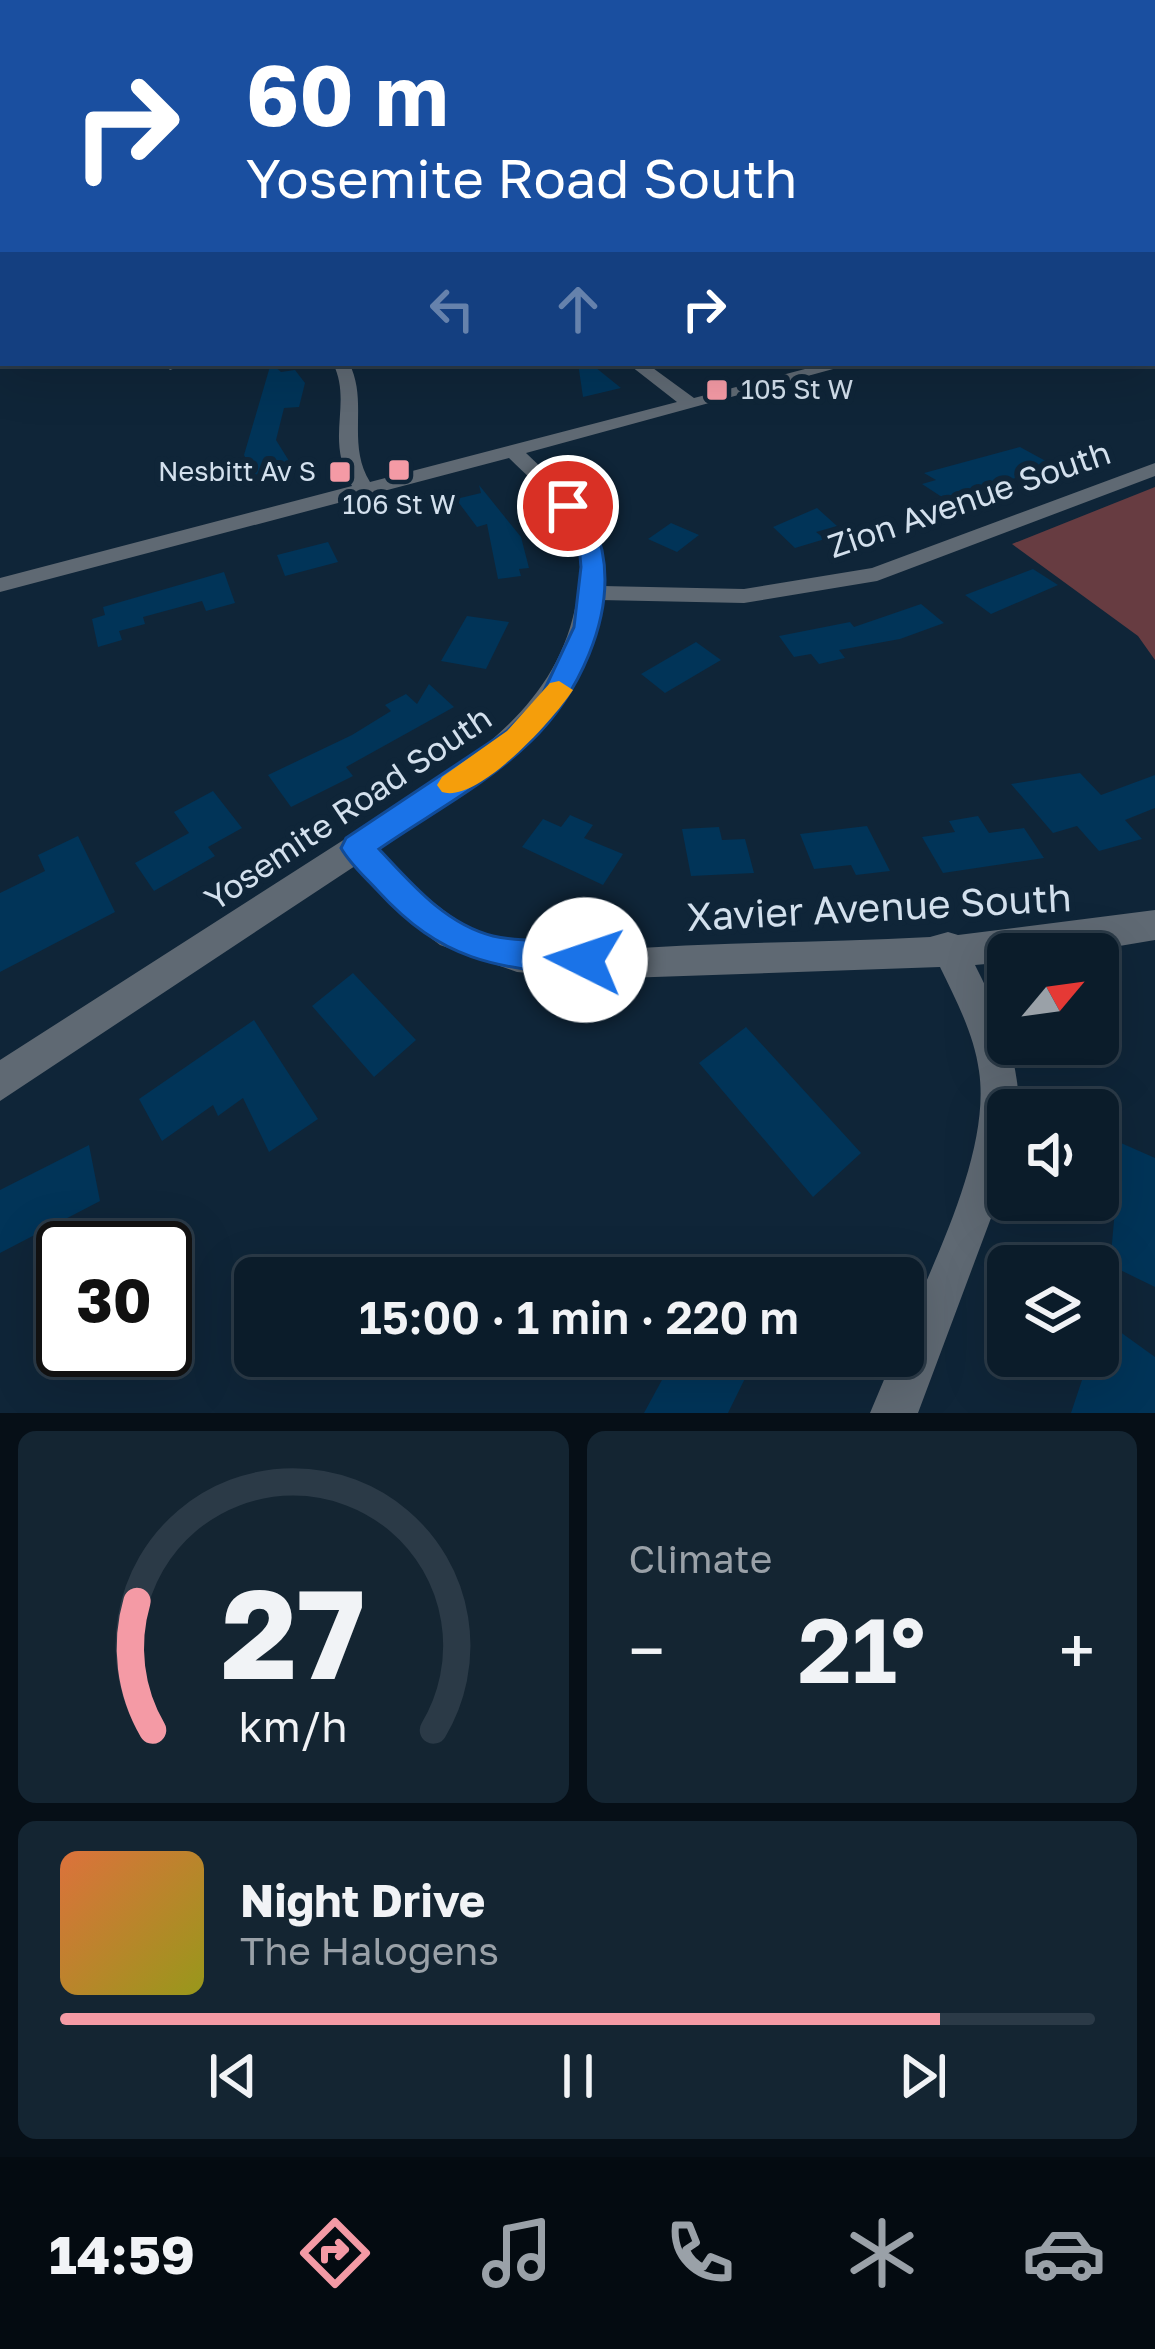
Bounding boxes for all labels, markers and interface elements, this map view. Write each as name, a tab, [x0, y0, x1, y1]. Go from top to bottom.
text: 60 m	[246, 44, 448, 144]
icon: right	[48, 48, 204, 204]
text: Yosemite Road South	[246, 145, 798, 210]
icon: left	[419, 276, 485, 342]
icon: ahead	[545, 276, 611, 342]
icon: right	[671, 276, 737, 342]
place label: 105 St W	[741, 373, 854, 405]
marker: 105 St W	[704, 377, 730, 403]
street label: Zion Avenue South	[823, 432, 1115, 565]
place label: Nesbitt Av S	[158, 455, 316, 487]
pin	[517, 455, 619, 557]
marker: 106 St W	[386, 457, 412, 483]
marker: Nesbitt Av S	[327, 459, 353, 485]
icon: arrive	[535, 473, 601, 539]
place label: 106 St W	[342, 488, 456, 520]
street label: Yosemite Road South	[197, 697, 498, 918]
street label: Xavier Avenue South	[685, 873, 1073, 940]
position arrow	[522, 897, 648, 1023]
north arrow	[987, 933, 1119, 1065]
map controls	[987, 933, 1119, 1377]
button: sound	[987, 1089, 1119, 1221]
speed limit sign: 30	[36, 1221, 192, 1377]
button: layers	[987, 1245, 1119, 1377]
text: 15:00 · 1 min · 220 m	[359, 1290, 799, 1344]
text: Climate	[629, 1535, 772, 1582]
text: 27	[221, 1557, 365, 1706]
text: 21°	[798, 1595, 926, 1703]
text: −	[629, 1610, 665, 1690]
text: +	[1059, 1610, 1095, 1690]
text: km/h	[239, 1700, 348, 1751]
text: Night Drive	[240, 1873, 485, 1927]
text: The Halogens	[240, 1927, 499, 1974]
icon: previous	[200, 2043, 266, 2109]
icon: pause	[545, 2043, 611, 2109]
icon: next	[890, 2043, 956, 2109]
icon: directions	[293, 2211, 377, 2295]
icon: music	[475, 2211, 559, 2295]
icon: phone	[658, 2211, 742, 2295]
icon: climate	[840, 2211, 924, 2295]
icon: car	[1022, 2211, 1106, 2295]
text: 14:59	[49, 2221, 195, 2286]

